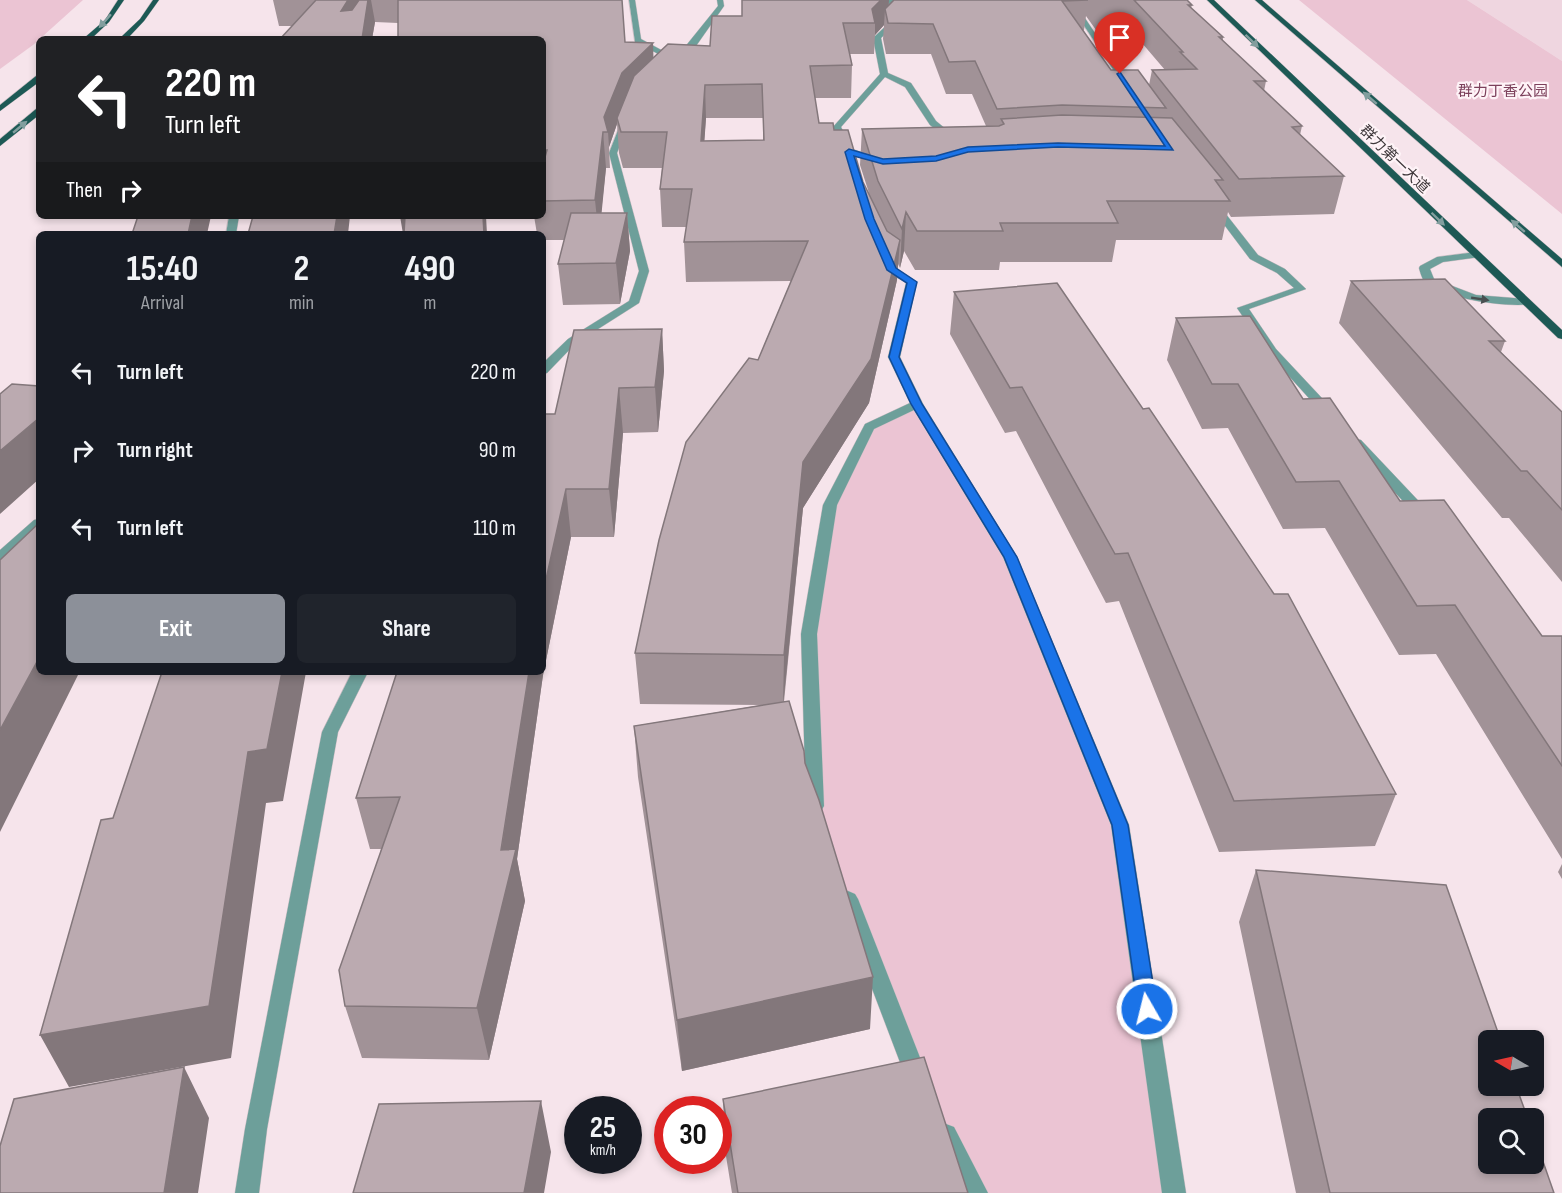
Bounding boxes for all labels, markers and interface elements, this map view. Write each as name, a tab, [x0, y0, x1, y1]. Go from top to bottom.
pin	[1094, 12, 1145, 74]
one-way arrow	[99, 13, 112, 28]
icon: arrive	[1103, 21, 1136, 54]
one-way arrow	[1245, 33, 1259, 47]
text: 220 m	[165, 58, 256, 109]
icon: left	[66, 60, 144, 138]
park label: 群力丁香公园	[1458, 82, 1548, 101]
one-way arrow	[1363, 91, 1378, 105]
text: Turn left	[165, 109, 241, 141]
one-way arrow	[12, 121, 27, 134]
street label: 群力第一大道	[1356, 121, 1434, 197]
icon: right	[114, 174, 147, 207]
text: Then	[66, 177, 102, 204]
one-way arrow	[1431, 212, 1445, 226]
one-way arrow	[1511, 220, 1526, 233]
text: 15:40	[126, 248, 198, 291]
text: 2	[294, 248, 309, 291]
text: 490	[404, 248, 455, 291]
text: Arrival	[141, 291, 184, 315]
text: min	[289, 291, 314, 315]
text: m	[424, 291, 436, 315]
one-way arrow	[1470, 295, 1489, 304]
icon: left	[66, 356, 99, 389]
text: Turn left	[117, 359, 183, 386]
text: 220 m	[470, 359, 516, 386]
icon: right	[66, 434, 99, 467]
text: Turn right	[117, 437, 193, 464]
text: 90 m	[479, 437, 516, 464]
icon: left	[66, 512, 99, 545]
text: Turn left	[117, 515, 183, 542]
text: 110 m	[473, 515, 516, 542]
button: Exit	[66, 594, 285, 663]
button: Share	[297, 594, 516, 663]
position arrow	[1115, 977, 1179, 1041]
north arrow	[1478, 1030, 1544, 1096]
map controls	[1478, 1030, 1544, 1174]
speed limit sign: 30	[654, 1096, 732, 1174]
button: search	[1478, 1108, 1544, 1174]
text: 25	[590, 1110, 616, 1146]
text: km/h	[590, 1141, 616, 1160]

